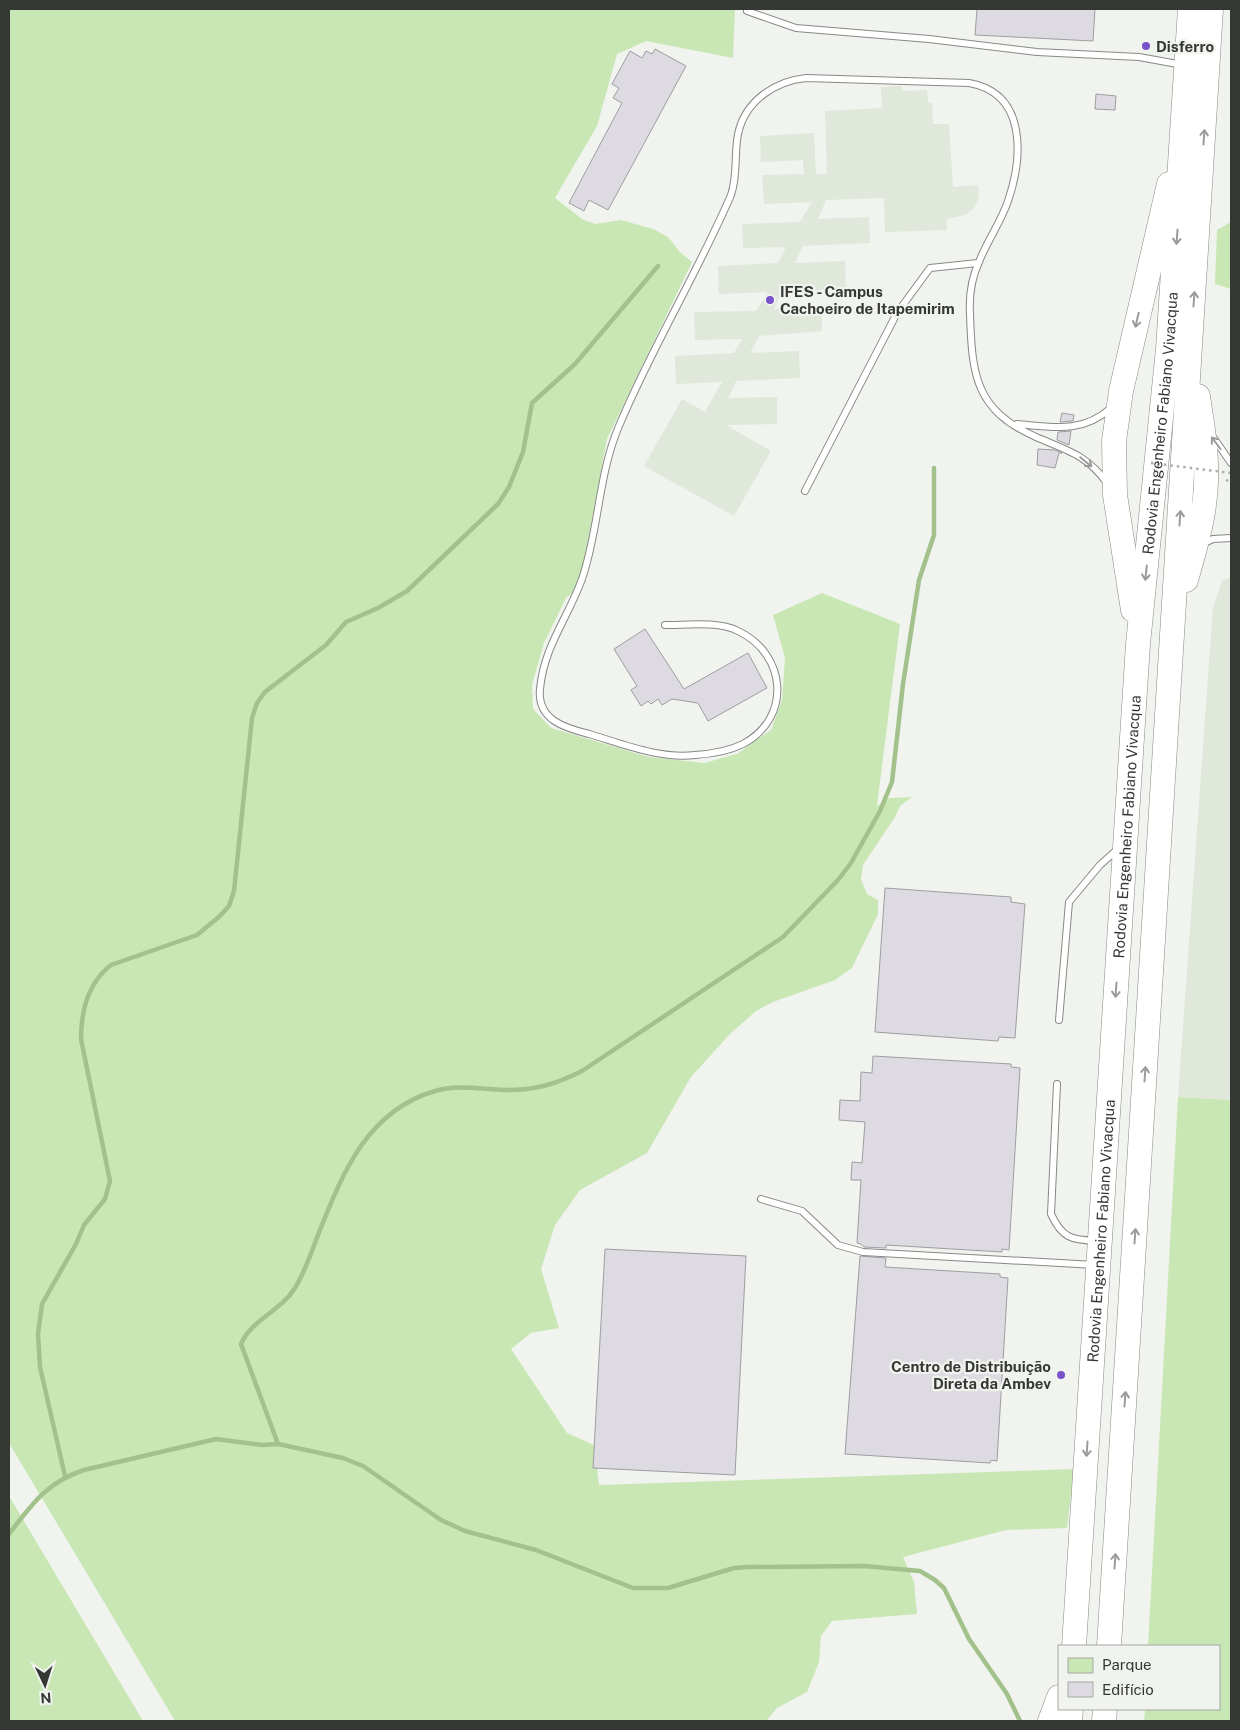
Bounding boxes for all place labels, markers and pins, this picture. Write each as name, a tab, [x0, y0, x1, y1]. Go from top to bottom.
place label: Disferro	[1156, 38, 1215, 55]
marker: Disferro	[1140, 40, 1152, 52]
place label: IFES - Campus Cachoeiro de Itapemirim	[780, 283, 955, 317]
marker: IFES - Campus Cachoeiro de Itapemirim	[764, 294, 776, 306]
place label: Centro de Distribuição Direta da Ambev	[891, 1358, 1051, 1392]
marker: Centro de Distribuição Direta da Ambev	[1055, 1369, 1067, 1381]

